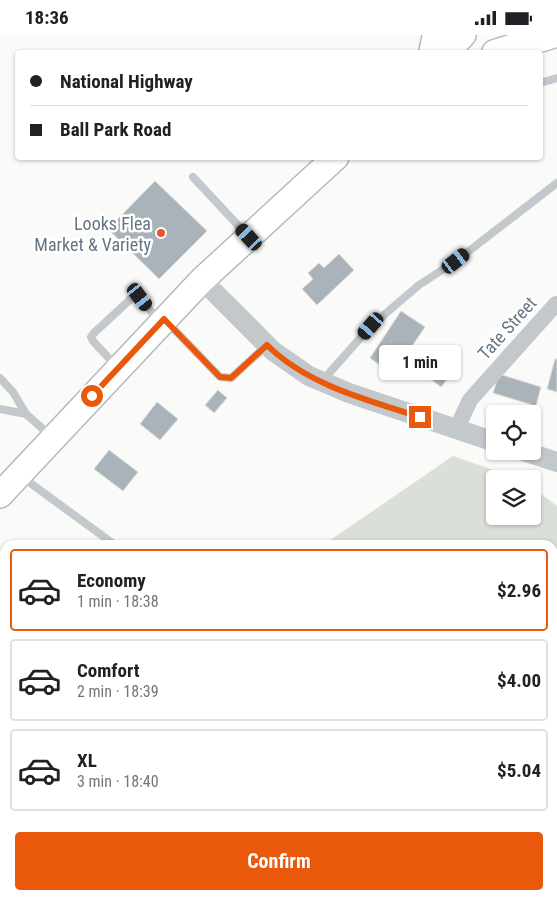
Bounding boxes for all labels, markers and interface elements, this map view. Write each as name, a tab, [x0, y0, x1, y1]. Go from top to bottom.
text: 18:36	[25, 6, 69, 29]
text: National Highway	[60, 70, 193, 93]
text: Ball Park Road	[60, 118, 171, 141]
place label: Looks Flea Market & Variety	[34, 213, 152, 255]
car	[233, 221, 264, 253]
marker: Looks Flea Market & Variety	[155, 227, 167, 239]
car	[439, 246, 472, 276]
car	[124, 281, 155, 313]
street label: Tate Street	[473, 292, 541, 364]
car	[355, 310, 386, 342]
callout: 1 min	[379, 345, 461, 379]
text: 1 min	[402, 353, 438, 372]
route start	[81, 385, 103, 407]
map controls	[486, 405, 541, 525]
button: locate	[486, 405, 541, 460]
route end	[409, 406, 431, 428]
button: layers	[486, 470, 541, 525]
icon: car	[17, 568, 62, 613]
text: Economy	[77, 569, 146, 592]
text: $2.96	[497, 579, 541, 602]
text: 1 min · 18:38	[77, 592, 159, 611]
icon: car	[17, 658, 62, 703]
text: Comfort	[77, 659, 140, 682]
text: $4.00	[497, 669, 541, 692]
text: 2 min · 18:39	[77, 682, 159, 701]
icon: car	[17, 748, 62, 793]
text: XL	[77, 749, 97, 772]
text: $5.04	[497, 759, 541, 782]
text: 3 min · 18:40	[77, 772, 159, 791]
button: Confirm	[15, 832, 543, 890]

